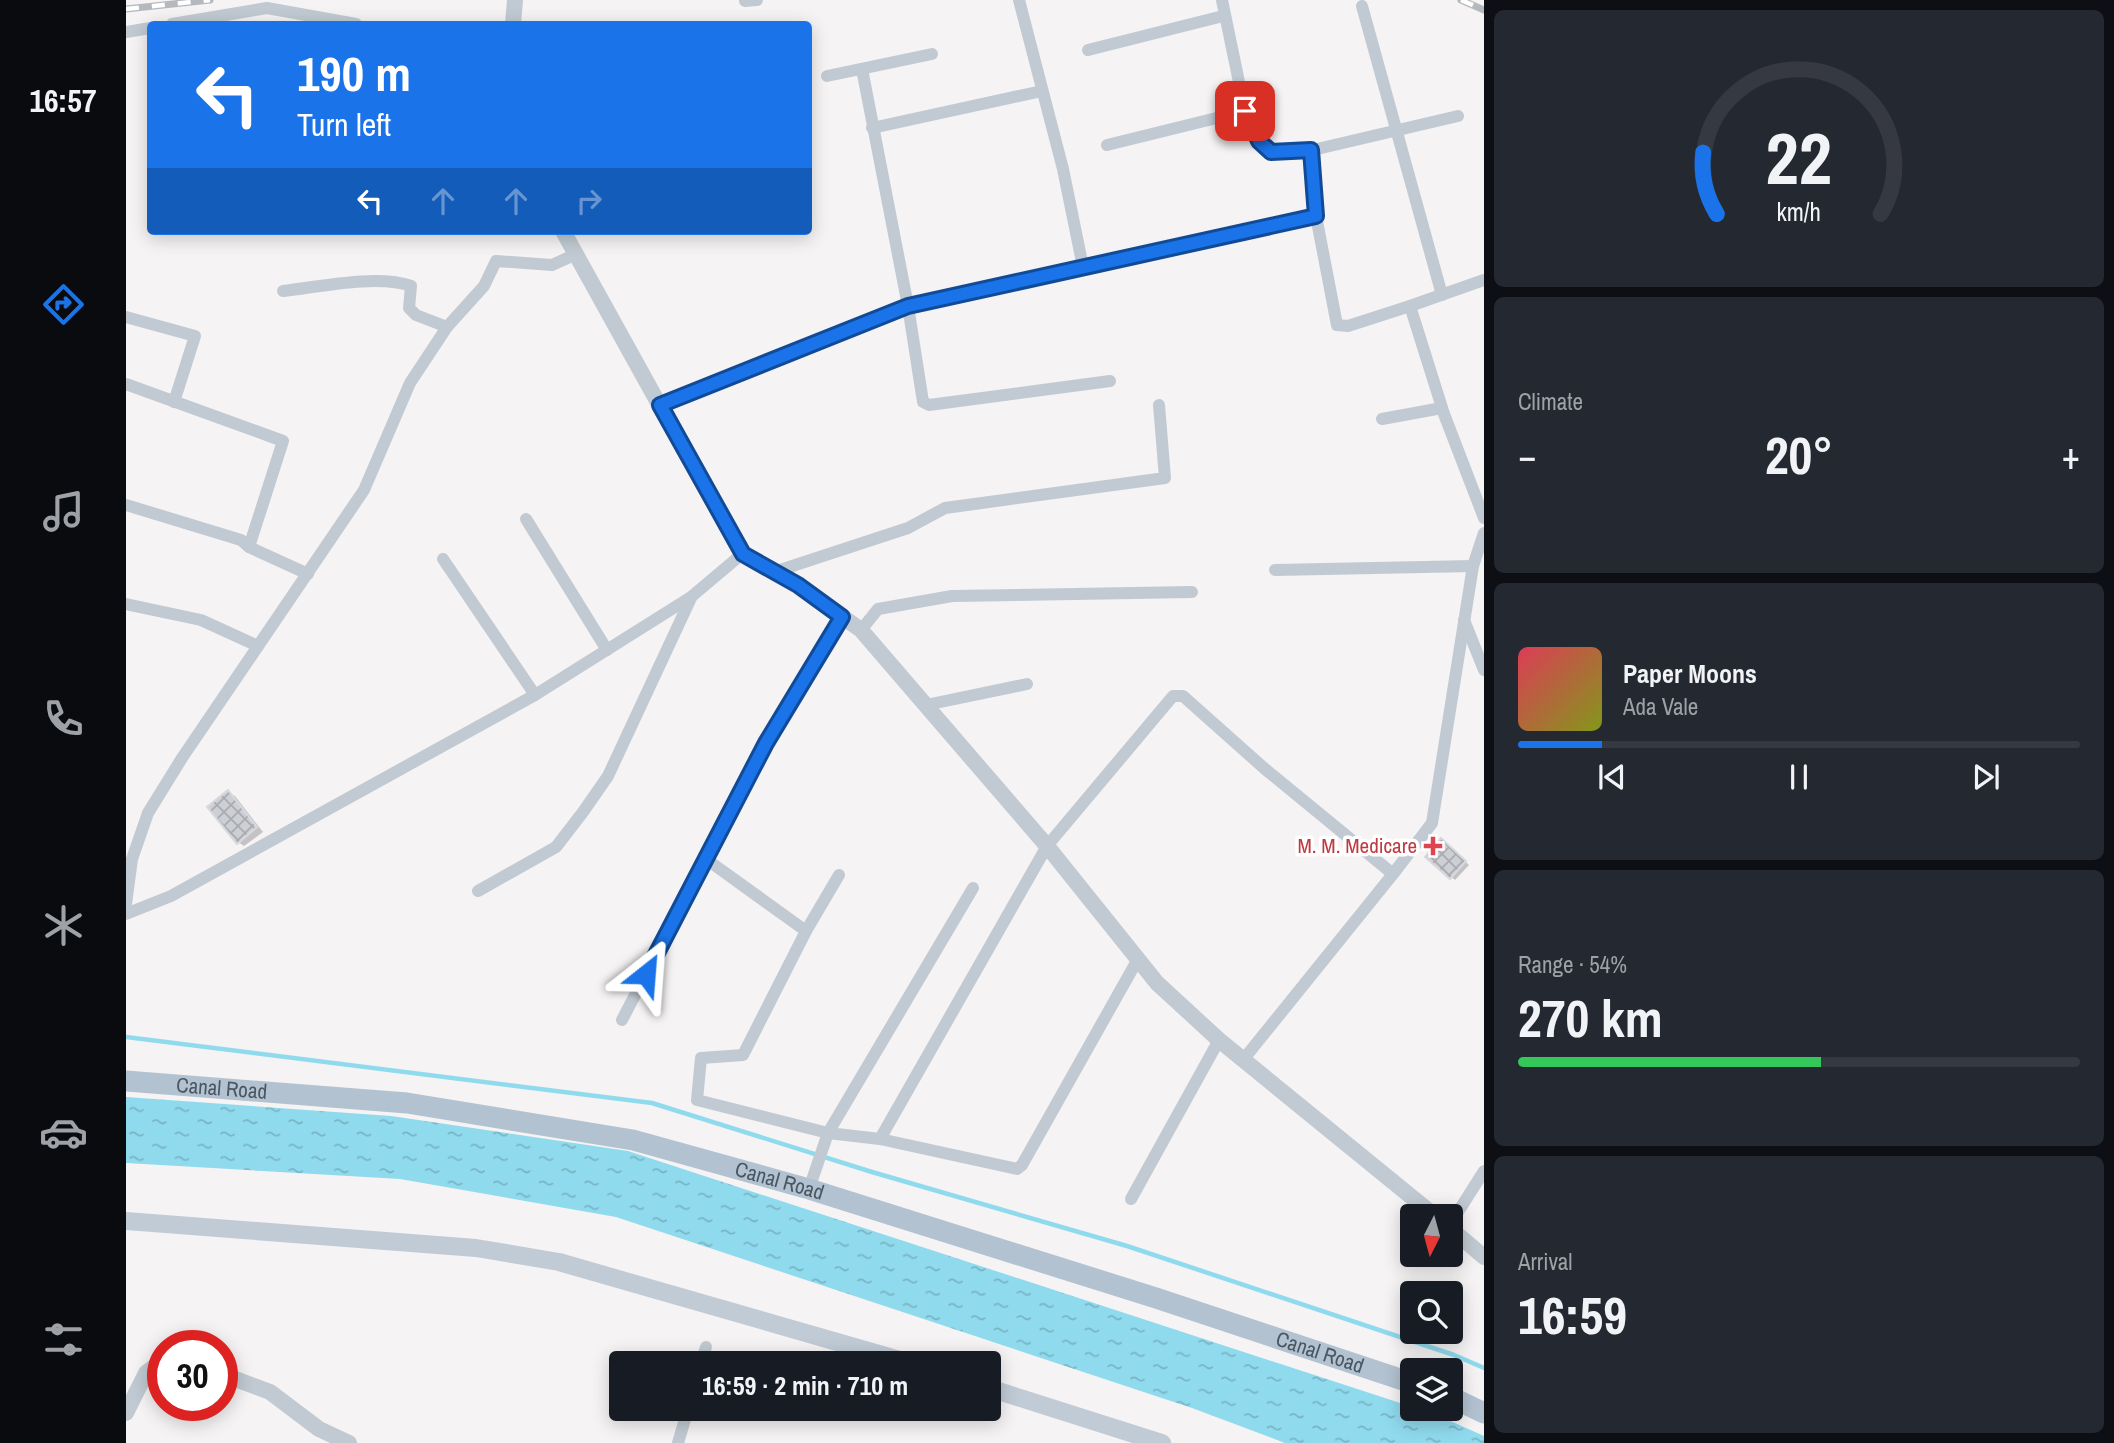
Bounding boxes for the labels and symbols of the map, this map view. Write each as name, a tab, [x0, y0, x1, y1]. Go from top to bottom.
pin	[1215, 81, 1275, 141]
place label: M. M. Medicare	[1297, 831, 1417, 860]
marker: M. M. Medicare	[1423, 836, 1443, 856]
position arrow	[609, 937, 683, 1011]
street label: Canal Road	[175, 1070, 268, 1106]
street label: Canal Road	[732, 1154, 828, 1207]
north arrow	[1400, 1204, 1463, 1267]
street label: Canal Road	[1272, 1324, 1368, 1380]
speed limit sign: 30	[147, 1330, 238, 1421]

